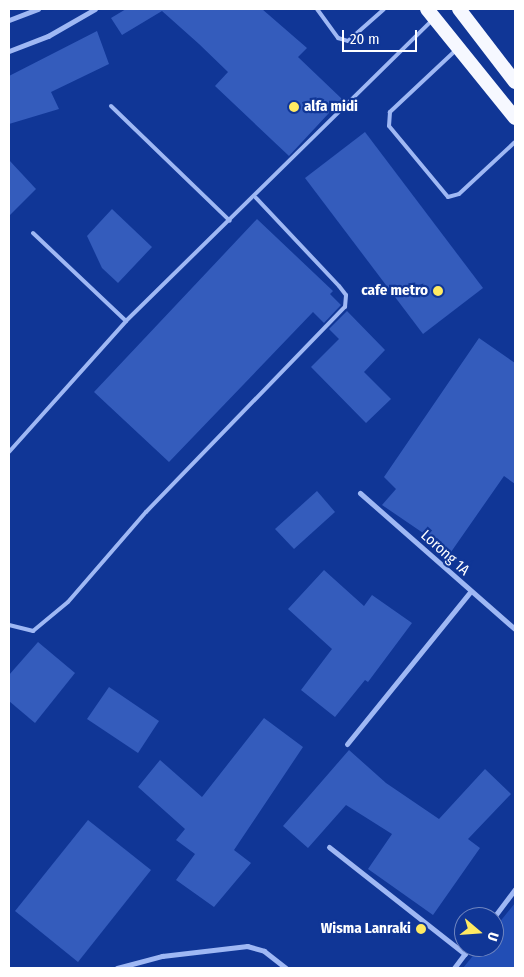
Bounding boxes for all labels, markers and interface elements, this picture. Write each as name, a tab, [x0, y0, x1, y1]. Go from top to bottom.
scale bar	[344, 20, 419, 52]
text: 20 m	[350, 30, 380, 48]
place label: alfa midi	[304, 98, 358, 116]
marker: alfa midi	[288, 101, 300, 113]
place label: cafe metro	[361, 282, 428, 300]
marker: cafe metro	[432, 285, 444, 297]
street label: Lorong 1A	[417, 527, 473, 579]
north arrow	[454, 907, 504, 957]
place label: Wisma Lanraki	[321, 920, 411, 938]
marker: Wisma Lanraki	[415, 923, 427, 935]
text: U	[483, 930, 502, 943]

